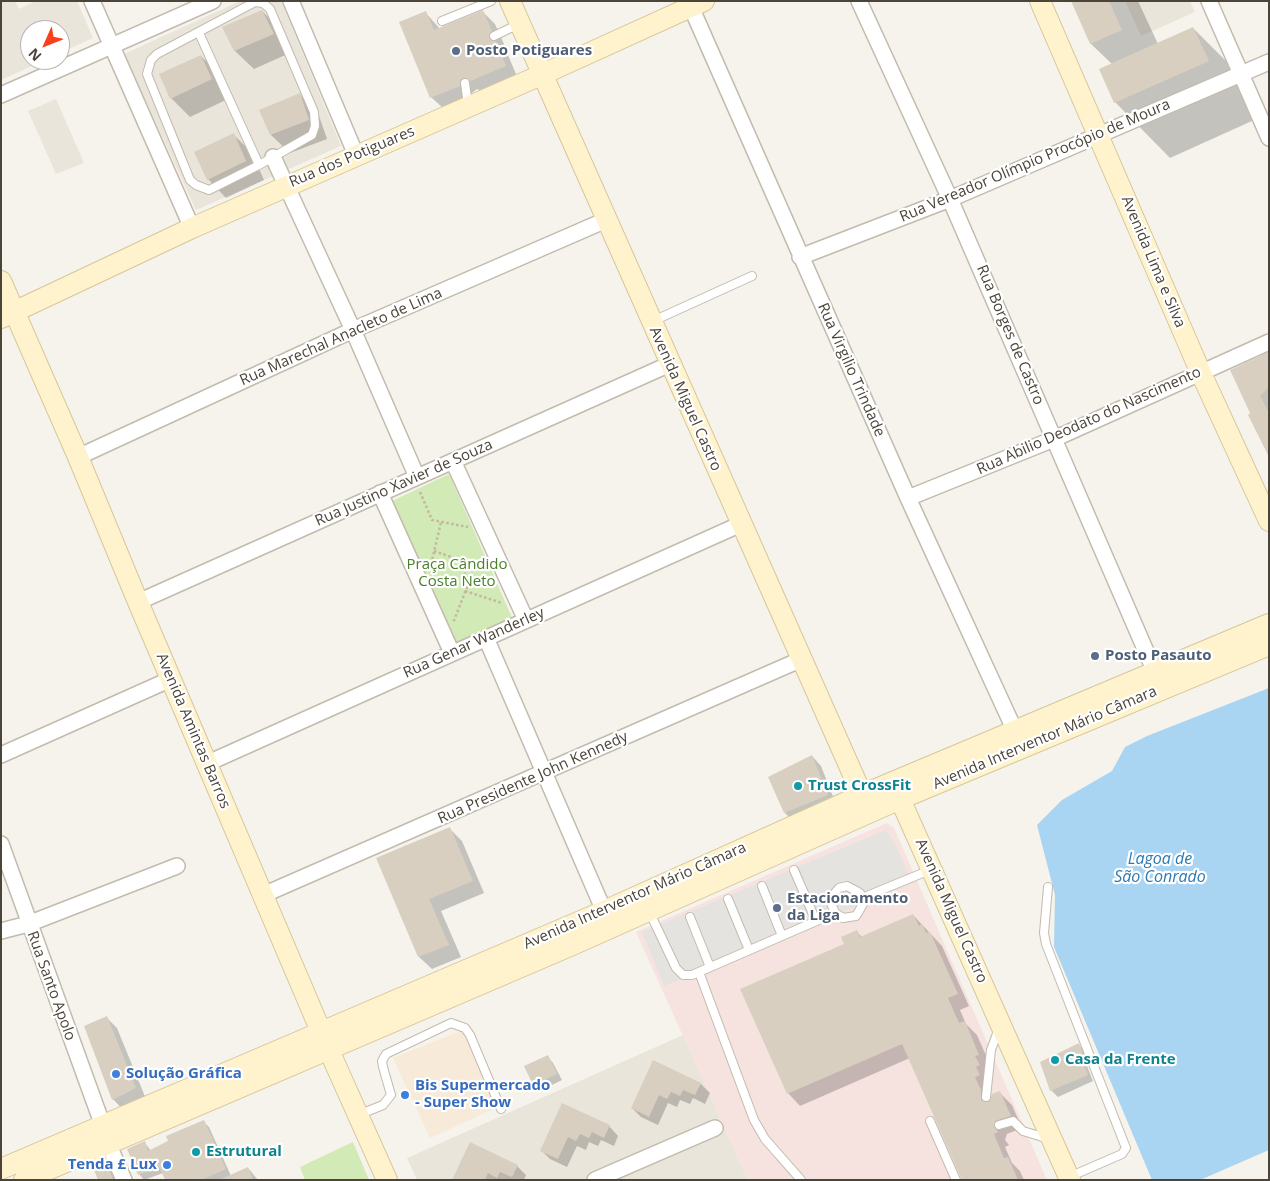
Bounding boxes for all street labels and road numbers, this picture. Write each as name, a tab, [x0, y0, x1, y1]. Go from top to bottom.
street label: Rua Vereador Olímpio Procópio de Moura	[897, 96, 1173, 226]
street label: Rua dos Potiguares	[287, 122, 417, 192]
street label: Avenida Lima e Silva	[1117, 193, 1189, 331]
street label: Rua Borges de Castro	[972, 262, 1048, 408]
street label: Rua Marechal Anacleto de Lima	[237, 284, 445, 390]
street label: Rua Virgilio Trindade	[813, 300, 889, 440]
street label: Avenida Miguel Castro	[645, 324, 725, 474]
street label: Rua Abilio Deodato do Nascimento	[974, 363, 1204, 479]
street label: Rua Justino Xavier de Souza	[312, 436, 496, 530]
street label: Rua Genar Wanderley	[401, 604, 547, 682]
street label: Avenida Amintas Barros	[152, 650, 234, 812]
street label: Avenida Interventor Mário Câmara	[930, 682, 1160, 794]
street label: Rua Presidente John Kennedy	[435, 728, 631, 828]
street label: Avenida Miguel Castro	[911, 836, 991, 986]
street label: Avenida Interventor Mário Câmara	[521, 839, 749, 953]
street label: Rua Santo Apolo	[23, 929, 79, 1043]

